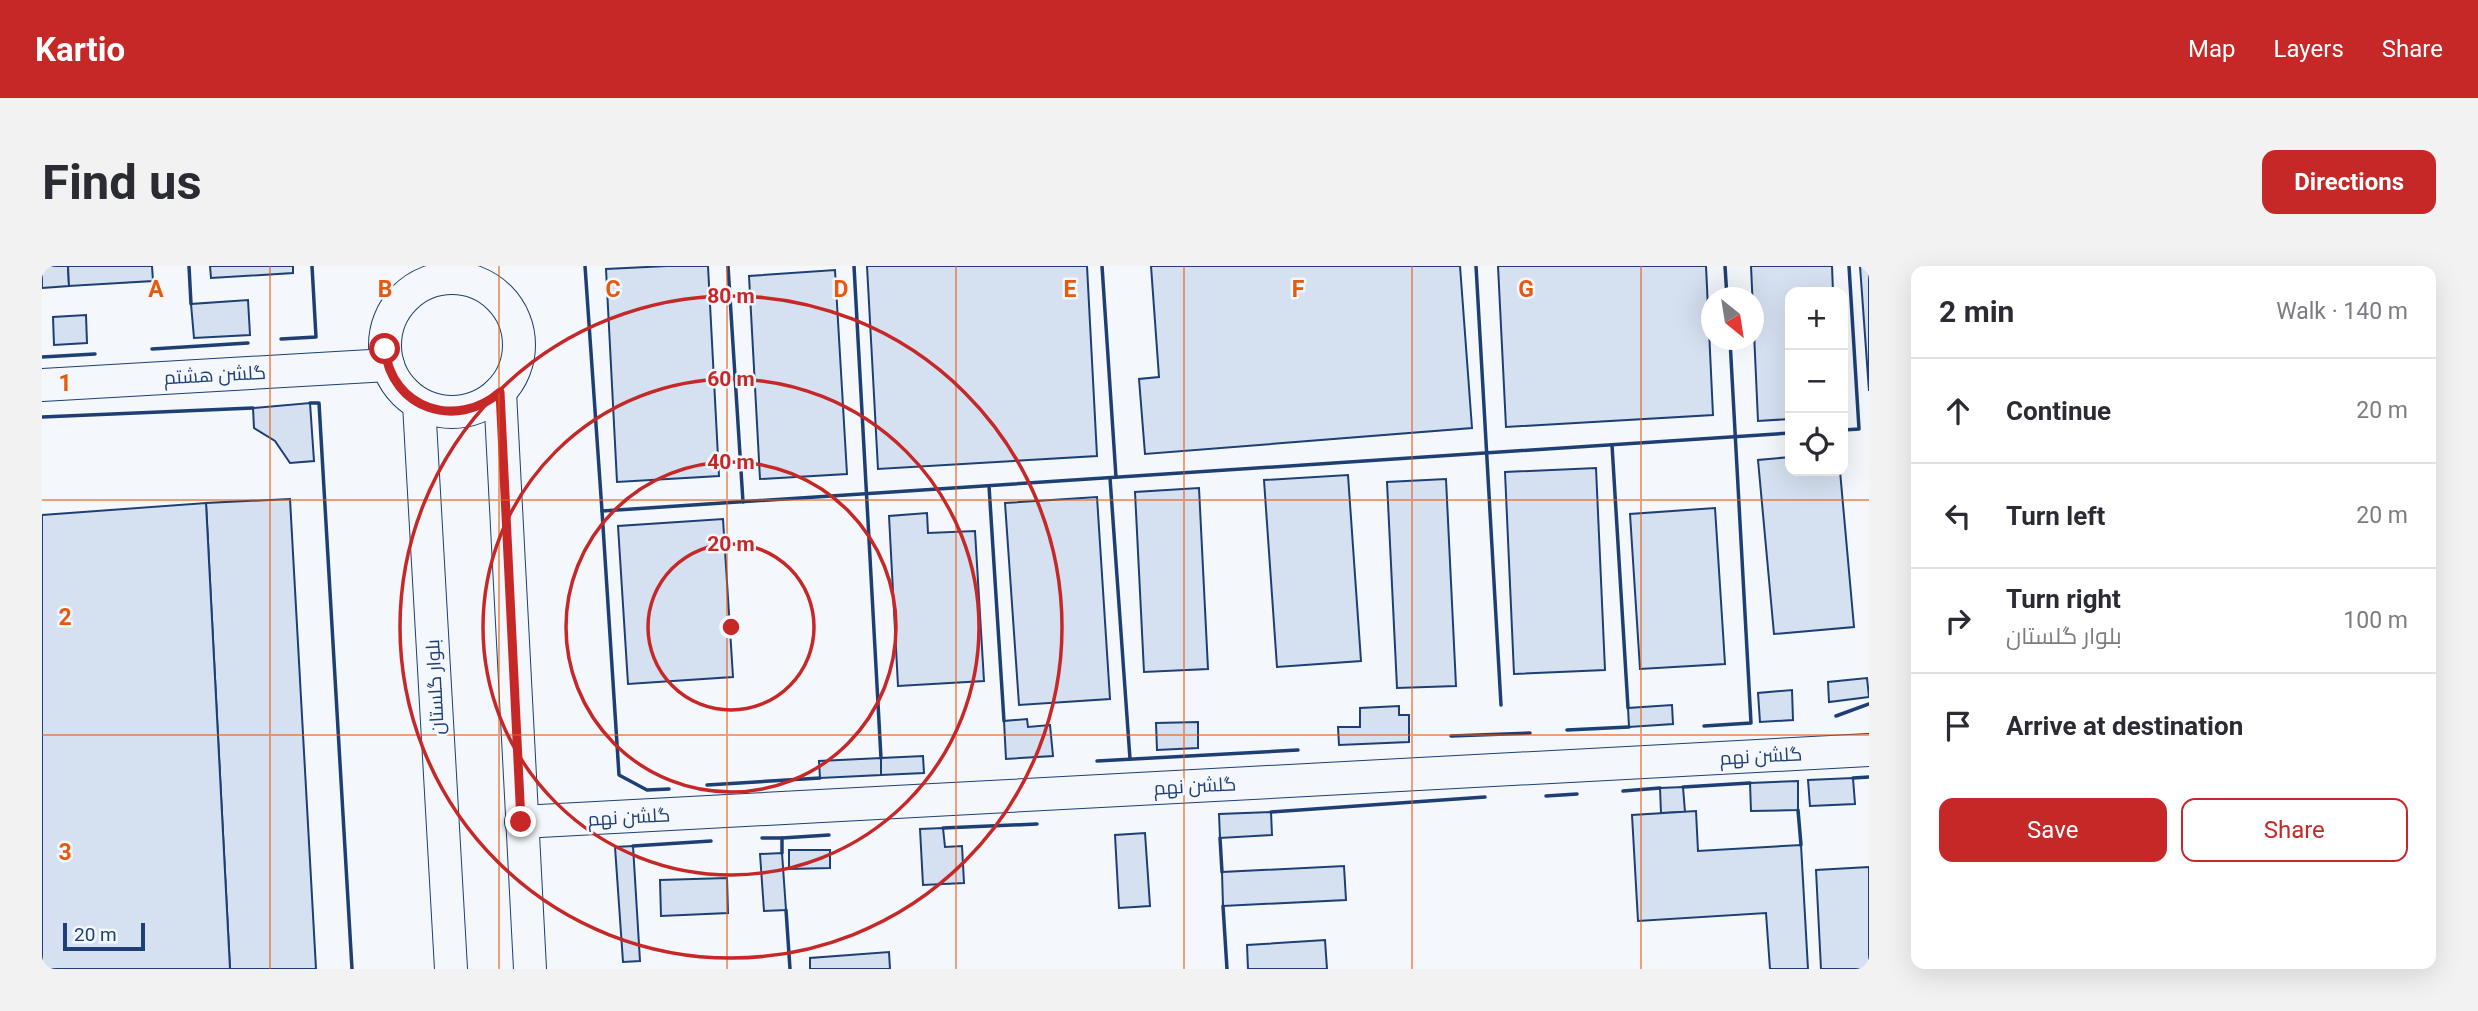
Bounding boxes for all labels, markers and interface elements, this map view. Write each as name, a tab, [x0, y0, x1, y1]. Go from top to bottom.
text: Kartio	[35, 30, 125, 69]
text: Map	[2188, 35, 2236, 63]
text: Layers	[2274, 35, 2344, 63]
text: Share	[2382, 35, 2443, 63]
button: Directions	[2262, 150, 2436, 214]
text: Find us	[42, 154, 202, 211]
text: A	[148, 276, 164, 303]
text: B	[378, 276, 392, 303]
text: C	[605, 276, 621, 303]
text: D	[834, 276, 848, 303]
text: E	[1064, 276, 1077, 303]
text: F	[1292, 276, 1305, 303]
text: G	[1518, 276, 1534, 303]
text: 80 m	[707, 284, 755, 308]
north arrow	[1701, 287, 1764, 350]
map controls	[1785, 287, 1848, 476]
button: +	[1785, 287, 1848, 350]
text: 2 min	[1939, 294, 2014, 329]
text: Walk · 140 m	[2276, 298, 2408, 325]
route start	[369, 333, 400, 364]
button: −	[1785, 350, 1848, 413]
street label: گلشن هشتم	[163, 361, 267, 391]
text: 60 m	[707, 367, 755, 391]
text: 1	[58, 370, 72, 397]
icon: ahead	[1939, 392, 1977, 430]
text: Continue	[2006, 396, 2111, 426]
text: 20 m	[2356, 397, 2408, 424]
button: locate	[1785, 413, 1848, 476]
text: 40 m	[707, 450, 755, 474]
icon: left	[1939, 497, 1977, 535]
text: Turn left	[2006, 501, 2105, 531]
text: 20 m	[2356, 502, 2408, 529]
text: 20 m	[707, 532, 755, 556]
text: Turn right	[2006, 584, 2121, 614]
icon: right	[1939, 602, 1977, 640]
text: 2	[58, 604, 72, 631]
text: 100 m	[2343, 607, 2408, 634]
centre of rings	[719, 615, 743, 639]
text: بلوار گلستان	[2006, 623, 2122, 650]
street label: بلوار گلستان	[421, 639, 449, 735]
icon: arrive	[1939, 707, 1977, 745]
text: Arrive at destination	[2006, 711, 2243, 741]
street label: گلشن نهم	[1719, 742, 1803, 772]
street label: گلشن نهم	[1153, 772, 1237, 802]
button: Save	[1939, 798, 2167, 862]
button: Share	[2181, 798, 2408, 862]
street label: گلشن نهم	[587, 803, 671, 833]
route end	[505, 806, 536, 837]
text: 3	[58, 839, 72, 866]
scale bar	[63, 920, 145, 952]
text: 20 m	[74, 923, 117, 946]

